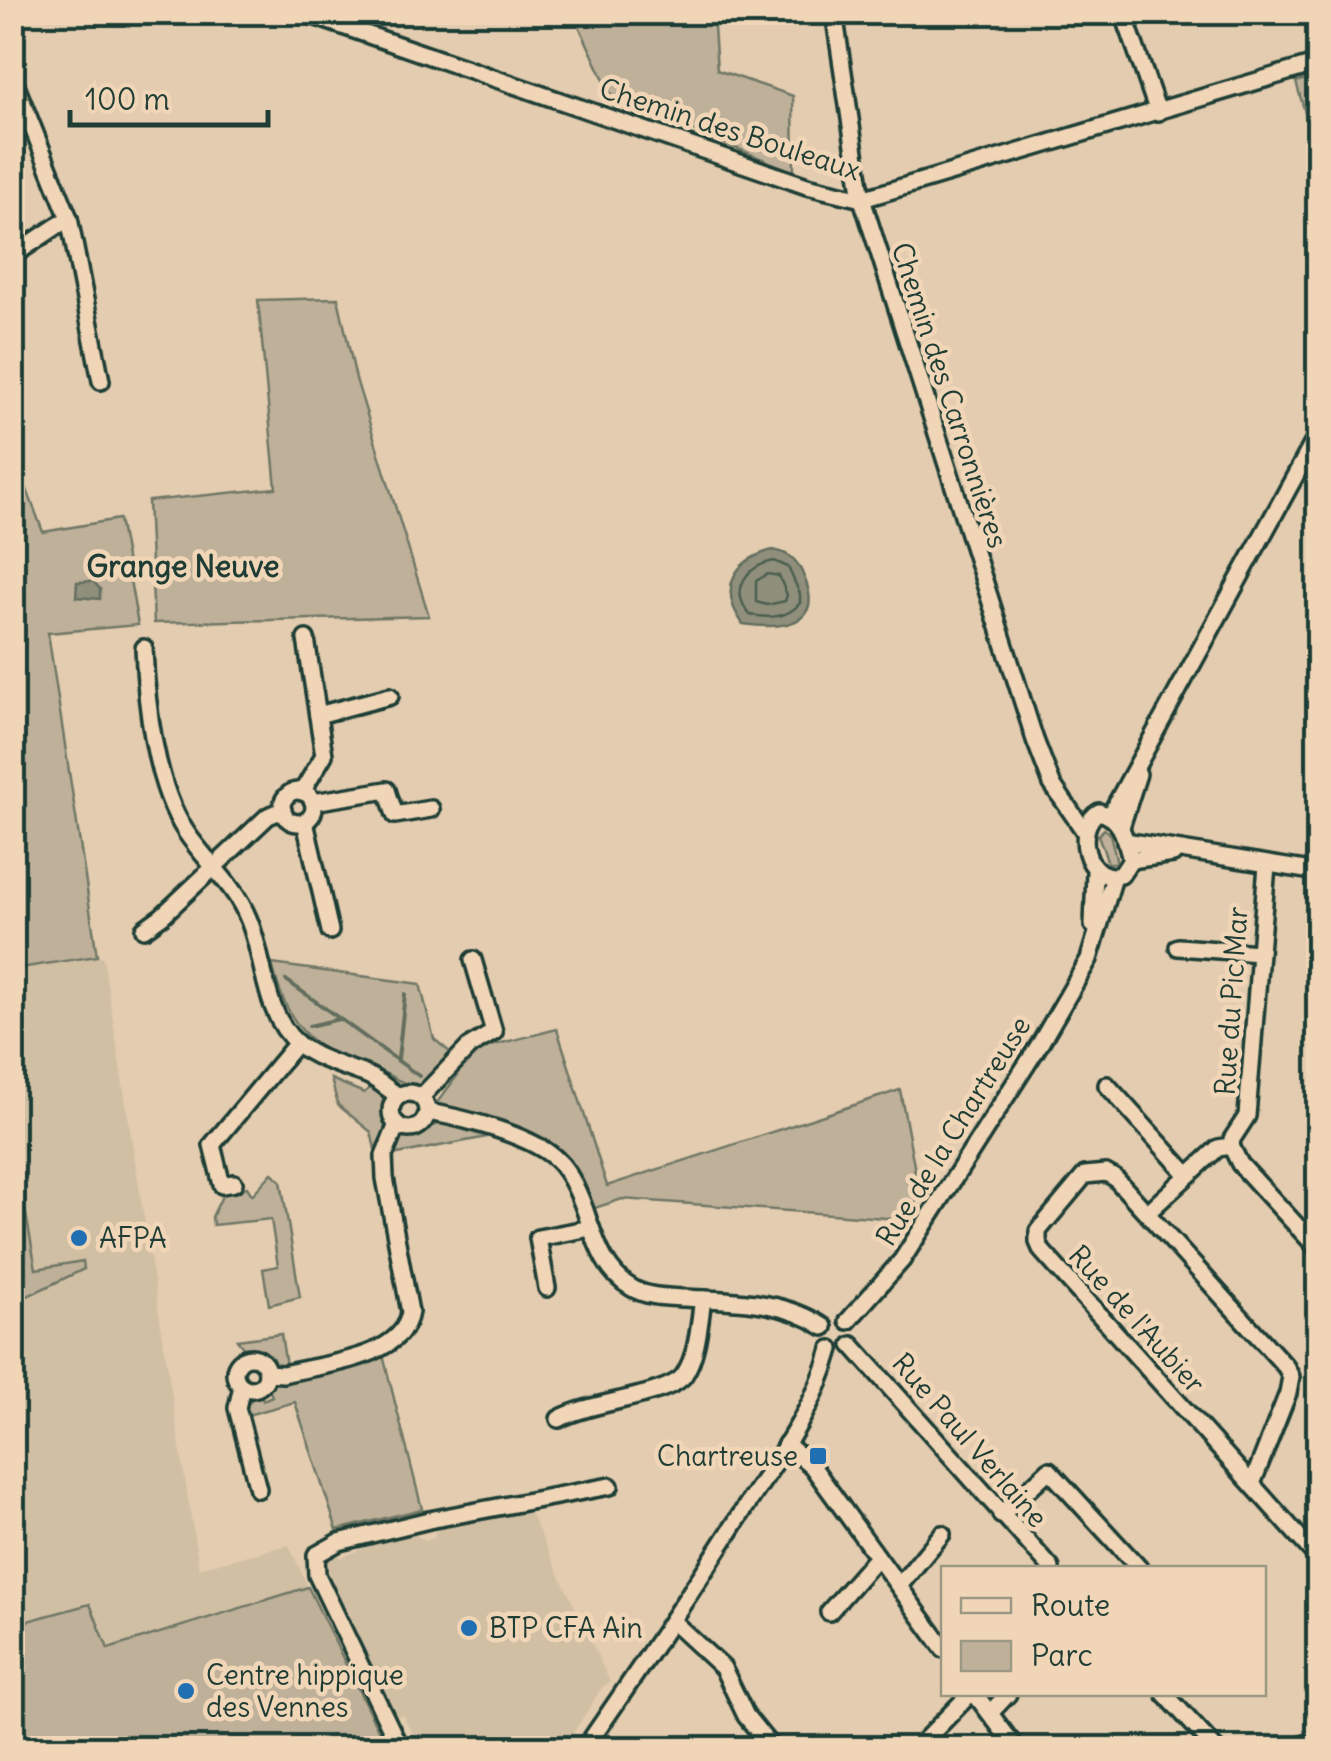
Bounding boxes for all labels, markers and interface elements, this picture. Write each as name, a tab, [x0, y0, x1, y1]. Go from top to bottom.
scale bar	[70, 65, 268, 127]
street label: Chemin des Bouleaux	[595, 70, 865, 188]
text: 100 m	[85, 80, 170, 118]
street label: Chemin des Carronnières	[884, 238, 1016, 552]
district label: Grange Neuve	[86, 547, 280, 585]
street label: Rue du Pic Mar	[1206, 905, 1256, 1097]
street label: Rue de la Chartreuse	[868, 1010, 1038, 1252]
place label: AFPA	[99, 1220, 167, 1256]
marker: AFPA	[68, 1227, 90, 1249]
street label: Rue de l'Aubier	[1061, 1238, 1213, 1400]
street label: Rue Paul Verlaine	[884, 1345, 1056, 1535]
place label: Chartreuse	[657, 1438, 798, 1474]
marker: Chartreuse	[807, 1445, 829, 1467]
legend	[941, 1566, 1266, 1696]
text: Route	[1031, 1586, 1110, 1624]
place label: BTP CFA Ain	[489, 1610, 643, 1646]
marker: BTP CFA Ain	[458, 1617, 480, 1639]
text: Parc	[1031, 1636, 1093, 1674]
place label: Centre hippique des Vennes	[206, 1657, 404, 1725]
marker: Centre hippique des Vennes	[175, 1680, 197, 1702]

